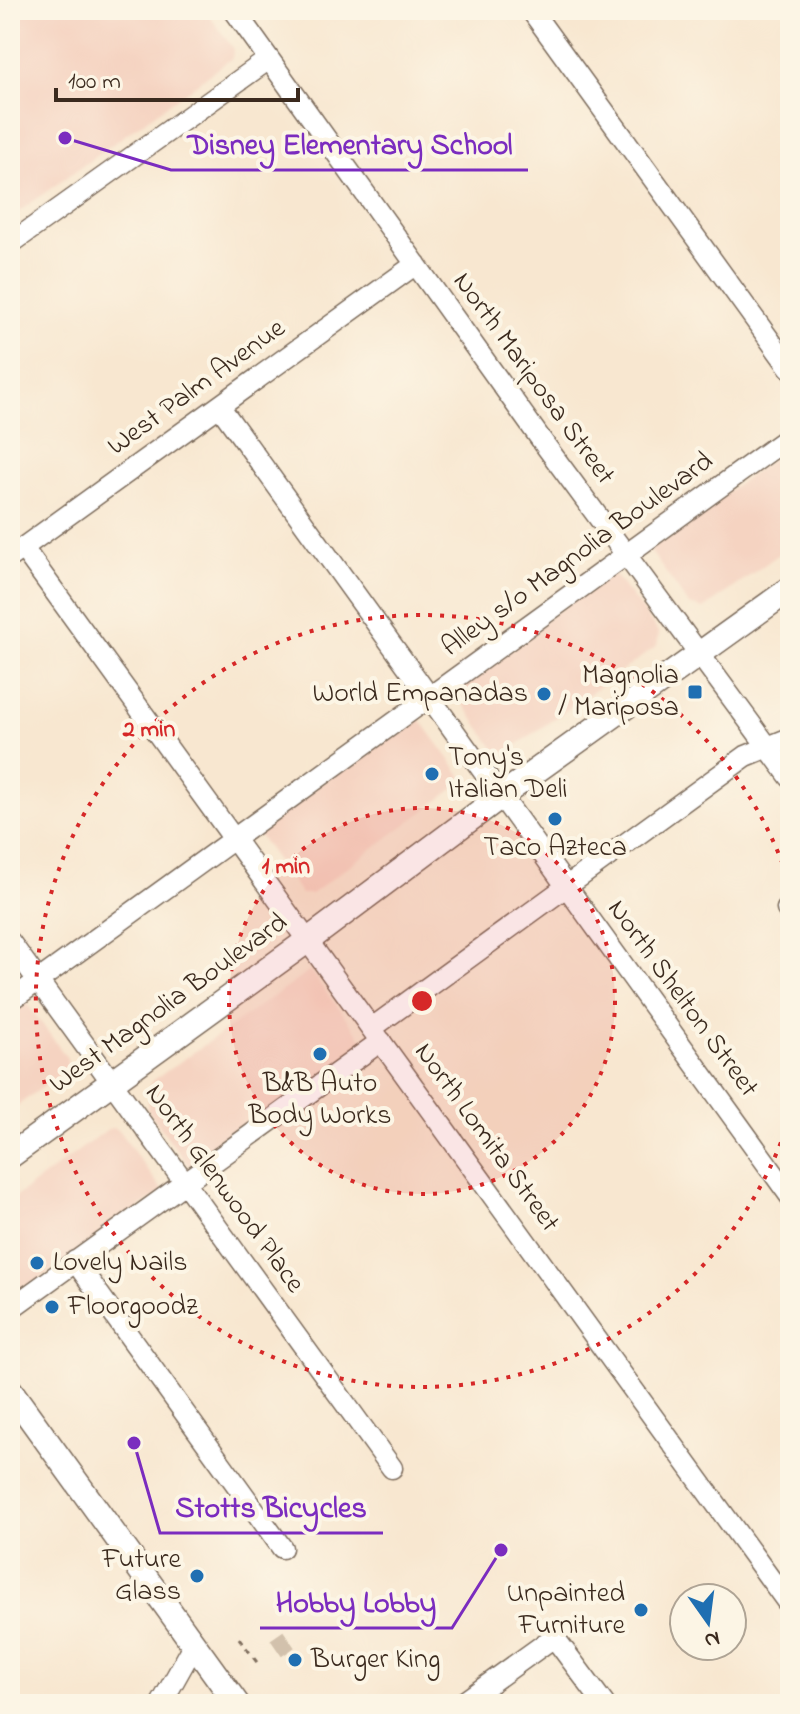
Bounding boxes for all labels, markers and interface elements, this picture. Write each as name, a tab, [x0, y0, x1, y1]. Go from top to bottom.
scale bar	[56, 52, 298, 102]
text: 100 m	[68, 65, 121, 100]
callout: Disney Elementary School	[171, 116, 528, 170]
text: Disney Elementary School	[185, 125, 513, 169]
street label: North Mariposa Street	[442, 264, 624, 494]
street label: West Palm Avenue	[99, 309, 295, 467]
street label: Alley s/o Magnolia Boulevard	[434, 442, 723, 668]
place label: Magnolia / Mariposa	[558, 656, 679, 729]
place label: World Empanadas	[313, 674, 528, 715]
marker: Magnolia / Mariposa	[686, 683, 704, 701]
marker: World Empanadas	[535, 685, 553, 703]
text: 2 min	[122, 713, 176, 748]
place label: Tony's Italian Deli	[448, 738, 568, 811]
marker: Tony's Italian Deli	[423, 765, 441, 783]
marker: Taco Azteca	[546, 810, 564, 828]
place label: Taco Azteca	[483, 828, 627, 869]
text: 1 min	[262, 850, 310, 885]
street label: North Shelton Street	[596, 892, 768, 1106]
street label: West Magnolia Boulevard	[41, 903, 297, 1105]
centre of rings	[408, 987, 436, 1015]
street label: North Lomita Street	[403, 1035, 569, 1241]
marker: B&B Auto Body Works	[311, 1045, 329, 1063]
place label: B&B Auto Body Works	[247, 1064, 392, 1137]
street label: North Glenwood Place	[134, 1076, 314, 1302]
place label: Lovely Nails	[53, 1243, 187, 1284]
marker: Lovely Nails	[28, 1254, 46, 1272]
place label: Floorgoodz	[67, 1287, 198, 1328]
marker: Floorgoodz	[43, 1298, 61, 1316]
callout: Stotts Bicycles	[160, 1479, 383, 1533]
text: Stotts Bicycles	[175, 1488, 367, 1532]
place label: Future Glass	[101, 1540, 181, 1613]
marker: Future Glass	[188, 1567, 206, 1585]
callout: Hobby Lobby	[260, 1574, 452, 1628]
place label: Unpainted Furniture	[507, 1574, 625, 1647]
north arrow	[668, 1582, 748, 1662]
text: Hobby Lobby	[276, 1583, 436, 1627]
marker: Unpainted Furniture	[632, 1601, 650, 1619]
text: N	[701, 1621, 723, 1656]
place label: Burger King	[310, 1640, 440, 1681]
marker: Burger King	[286, 1651, 304, 1669]

